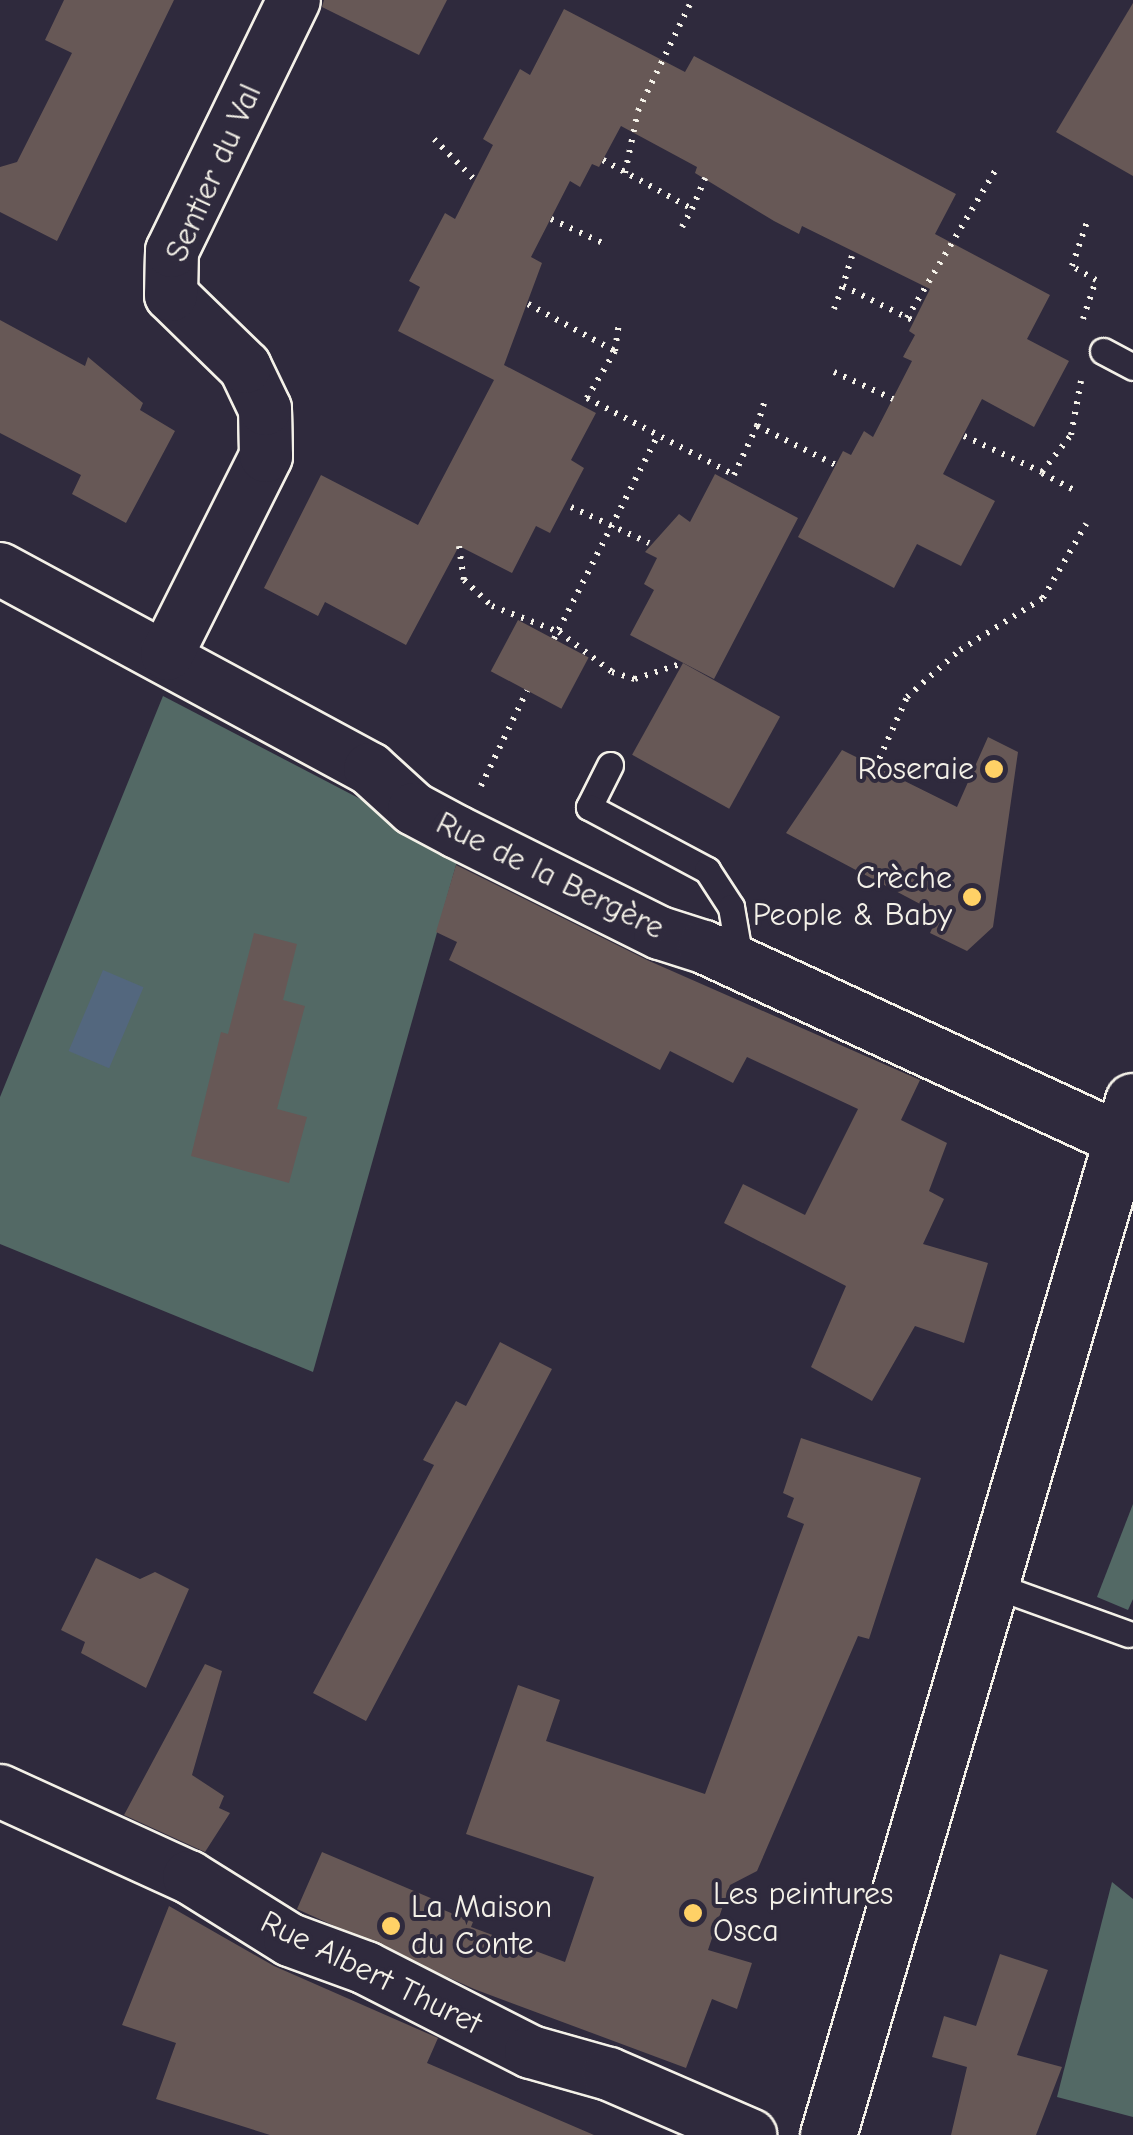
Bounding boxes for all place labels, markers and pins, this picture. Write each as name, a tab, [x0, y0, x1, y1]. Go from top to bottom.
place label: Roseraie	[857, 750, 974, 788]
marker: Roseraie	[983, 758, 1005, 780]
place label: Crèche People & Baby	[753, 860, 952, 935]
marker: Crèche People & Baby	[961, 886, 983, 908]
place label: Les peintures Osca	[713, 1876, 893, 1951]
place label: La Maison du Conte	[411, 1889, 552, 1964]
marker: Les peintures Osca	[682, 1902, 704, 1924]
marker: La Maison du Conte	[380, 1915, 402, 1937]

